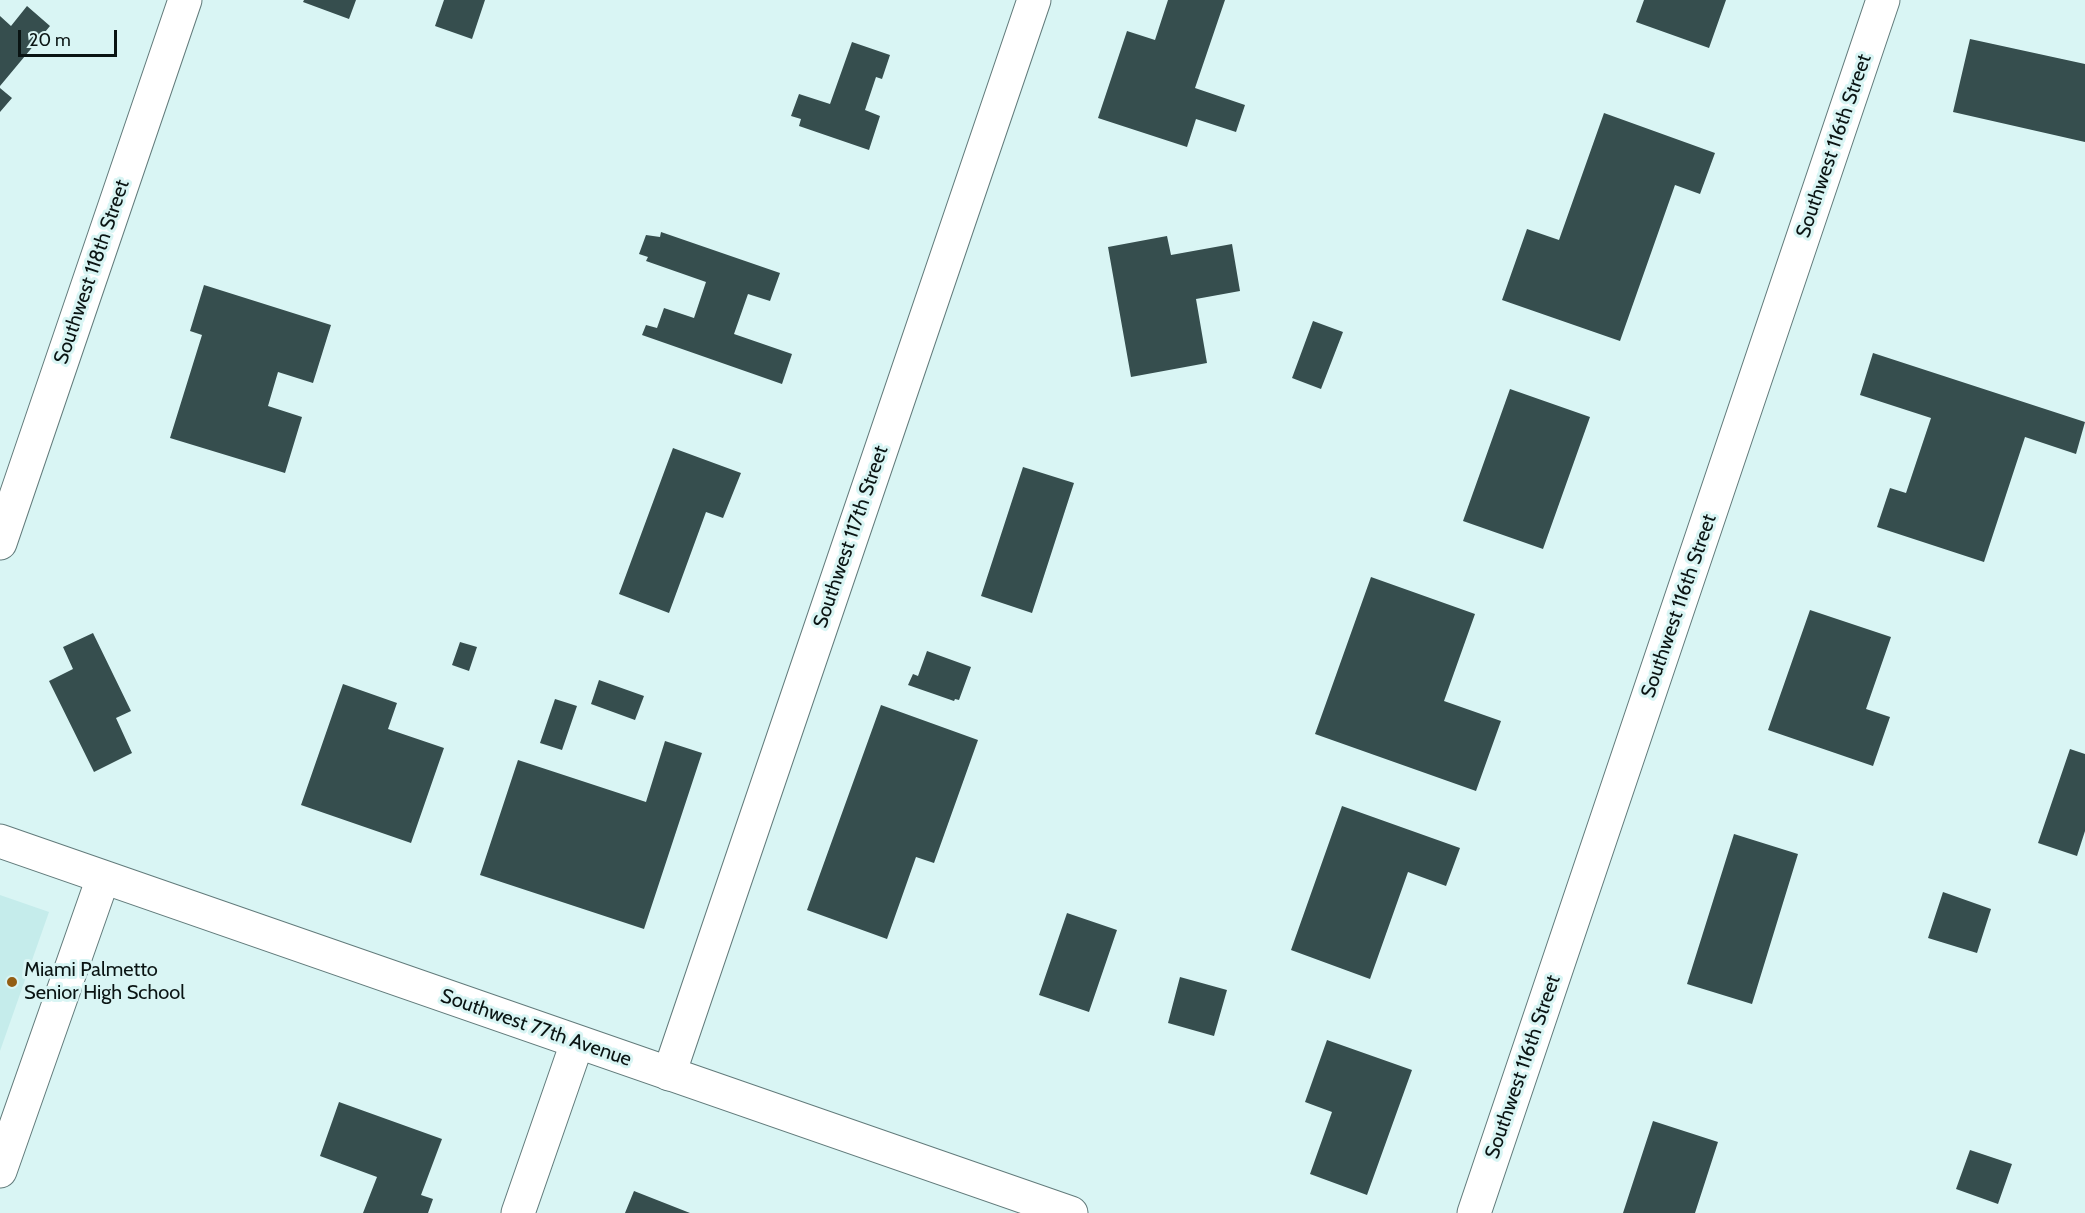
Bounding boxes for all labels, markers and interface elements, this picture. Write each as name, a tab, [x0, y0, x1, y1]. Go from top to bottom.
scale bar	[21, 18, 120, 56]
text: 20 m	[29, 29, 71, 51]
street label: Southwest 116th Street	[1791, 51, 1877, 241]
street label: Southwest 118th Street	[49, 177, 135, 367]
street label: Southwest 117th Street	[809, 443, 893, 631]
street label: Southwest 116th Street	[1636, 511, 1722, 701]
place label: Miami Palmetto Senior High School	[24, 958, 185, 1005]
street label: Southwest 116th Street	[1480, 972, 1566, 1162]
marker: Miami Palmetto Senior High School	[5, 975, 19, 989]
street label: Southwest 77th Avenue	[437, 984, 635, 1072]

